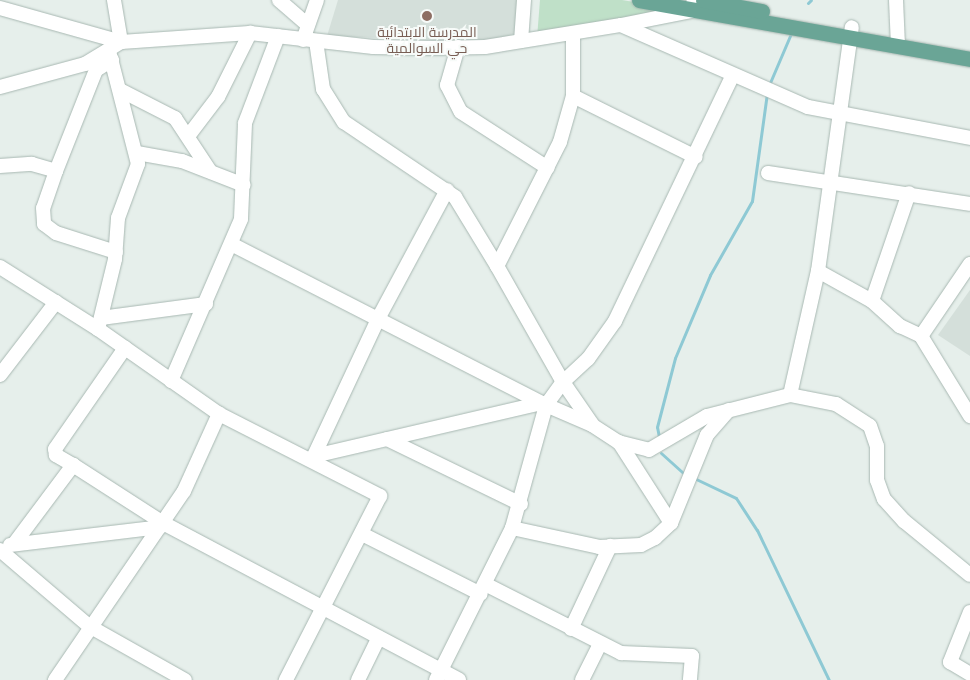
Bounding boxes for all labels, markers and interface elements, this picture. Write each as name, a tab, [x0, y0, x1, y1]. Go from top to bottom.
marker: المدرسة الابتدائية حي السوالمية	[421, 10, 433, 22]
place label: المدرسة الابتدائية حي السوالمية	[377, 24, 477, 56]

